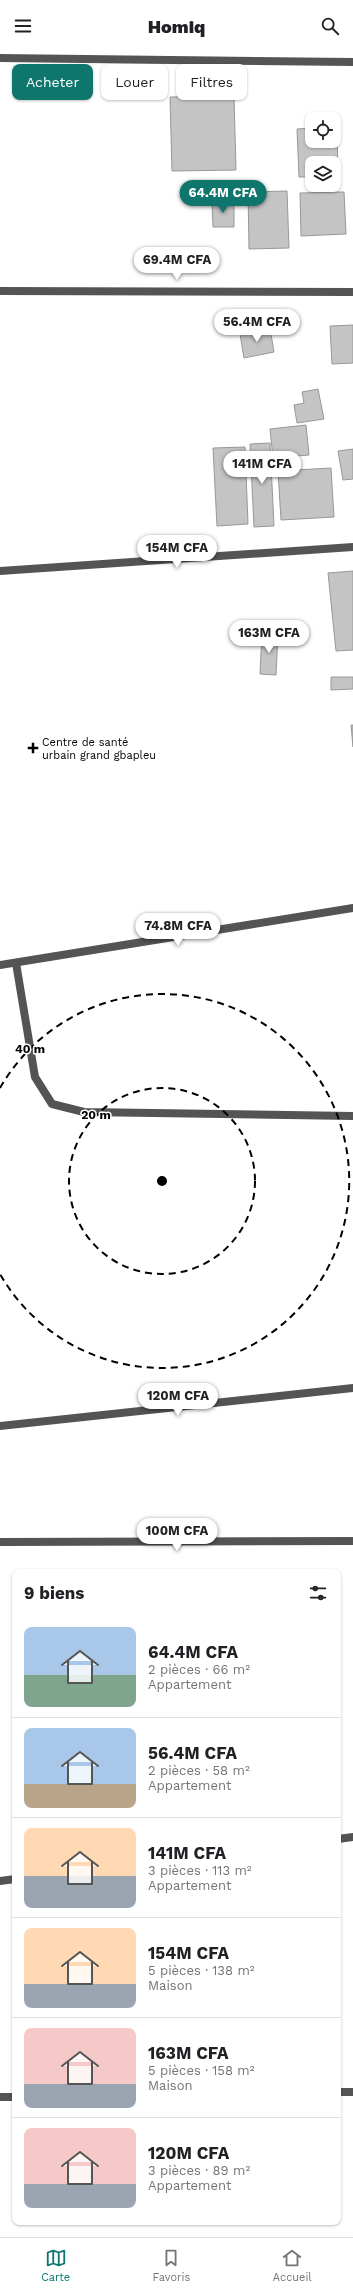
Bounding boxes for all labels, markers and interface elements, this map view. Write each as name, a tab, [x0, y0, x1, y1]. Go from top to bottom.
icon: menu	[12, 15, 34, 37]
icon: search	[319, 15, 341, 37]
text: Homiq	[148, 16, 205, 37]
chip: Acheter	[12, 64, 93, 100]
chip: Louer	[101, 64, 168, 100]
chip: Filtres	[176, 64, 247, 100]
map controls	[305, 112, 341, 192]
button: locate	[305, 112, 341, 148]
button: layers	[305, 156, 341, 192]
pin: 64.4M CFA	[177, 180, 269, 214]
text: 64.4M CFA	[189, 185, 257, 200]
pin: 69.4M CFA	[131, 247, 223, 281]
text: 69.4M CFA	[143, 252, 211, 267]
pin: 56.4M CFA	[211, 309, 303, 343]
text: 56.4M CFA	[223, 314, 291, 329]
pin: 141M CFA	[221, 451, 303, 485]
text: 141M CFA	[232, 456, 292, 471]
pin: 154M CFA	[136, 535, 218, 569]
text: 154M CFA	[146, 540, 208, 555]
pin: 163M CFA	[228, 620, 310, 654]
text: 163M CFA	[238, 625, 300, 640]
place label: Centre de santé urbain grand gbapleu	[42, 736, 156, 762]
marker: Centre de santé urbain grand gbapleu	[27, 742, 39, 754]
pin: 74.8M CFA	[132, 913, 224, 947]
text: 74.8M CFA	[144, 918, 212, 933]
text: 40 m	[15, 1042, 45, 1056]
text: 20 m	[81, 1108, 111, 1122]
centre of rings	[155, 1174, 169, 1188]
pin: 120M CFA	[137, 1383, 219, 1417]
text: 120M CFA	[147, 1388, 209, 1403]
pin: 100M CFA	[136, 1518, 218, 1552]
text: 100M CFA	[146, 1523, 208, 1538]
icon: filters	[307, 1582, 329, 1604]
text: 9 biens	[24, 1583, 84, 1603]
text: 64.4M CFA	[148, 1642, 238, 1662]
icon: home	[56, 1643, 104, 1691]
text: 2 pièces · 66 m²	[148, 1662, 250, 1677]
text: Appartement	[148, 1677, 231, 1692]
text: 56.4M CFA	[148, 1743, 237, 1763]
icon: home	[56, 1744, 104, 1792]
text: 2 pièces · 58 m²	[148, 1763, 250, 1778]
text: Appartement	[148, 1778, 231, 1793]
text: 141M CFA	[148, 1843, 226, 1863]
icon: home	[56, 1844, 104, 1892]
text: 3 pièces · 113 m²	[148, 1863, 252, 1878]
text: Appartement	[148, 1878, 231, 1893]
text: 154M CFA	[148, 1943, 229, 1963]
icon: home	[56, 1944, 104, 1992]
text: 5 pièces · 138 m²	[148, 1963, 255, 1978]
text: Maison	[148, 1978, 193, 1993]
text: 163M CFA	[148, 2043, 229, 2063]
icon: home	[56, 2044, 104, 2092]
text: 5 pièces · 158 m²	[148, 2063, 255, 2078]
text: Maison	[148, 2078, 193, 2093]
text: 120M CFA	[148, 2143, 229, 2163]
icon: home	[56, 2144, 104, 2192]
text: 3 pièces · 89 m²	[148, 2163, 250, 2178]
text: Appartement	[148, 2178, 231, 2193]
tab: Carte	[41, 2247, 70, 2284]
tab: Favoris	[153, 2247, 190, 2284]
tab: Accueil	[273, 2247, 312, 2284]

